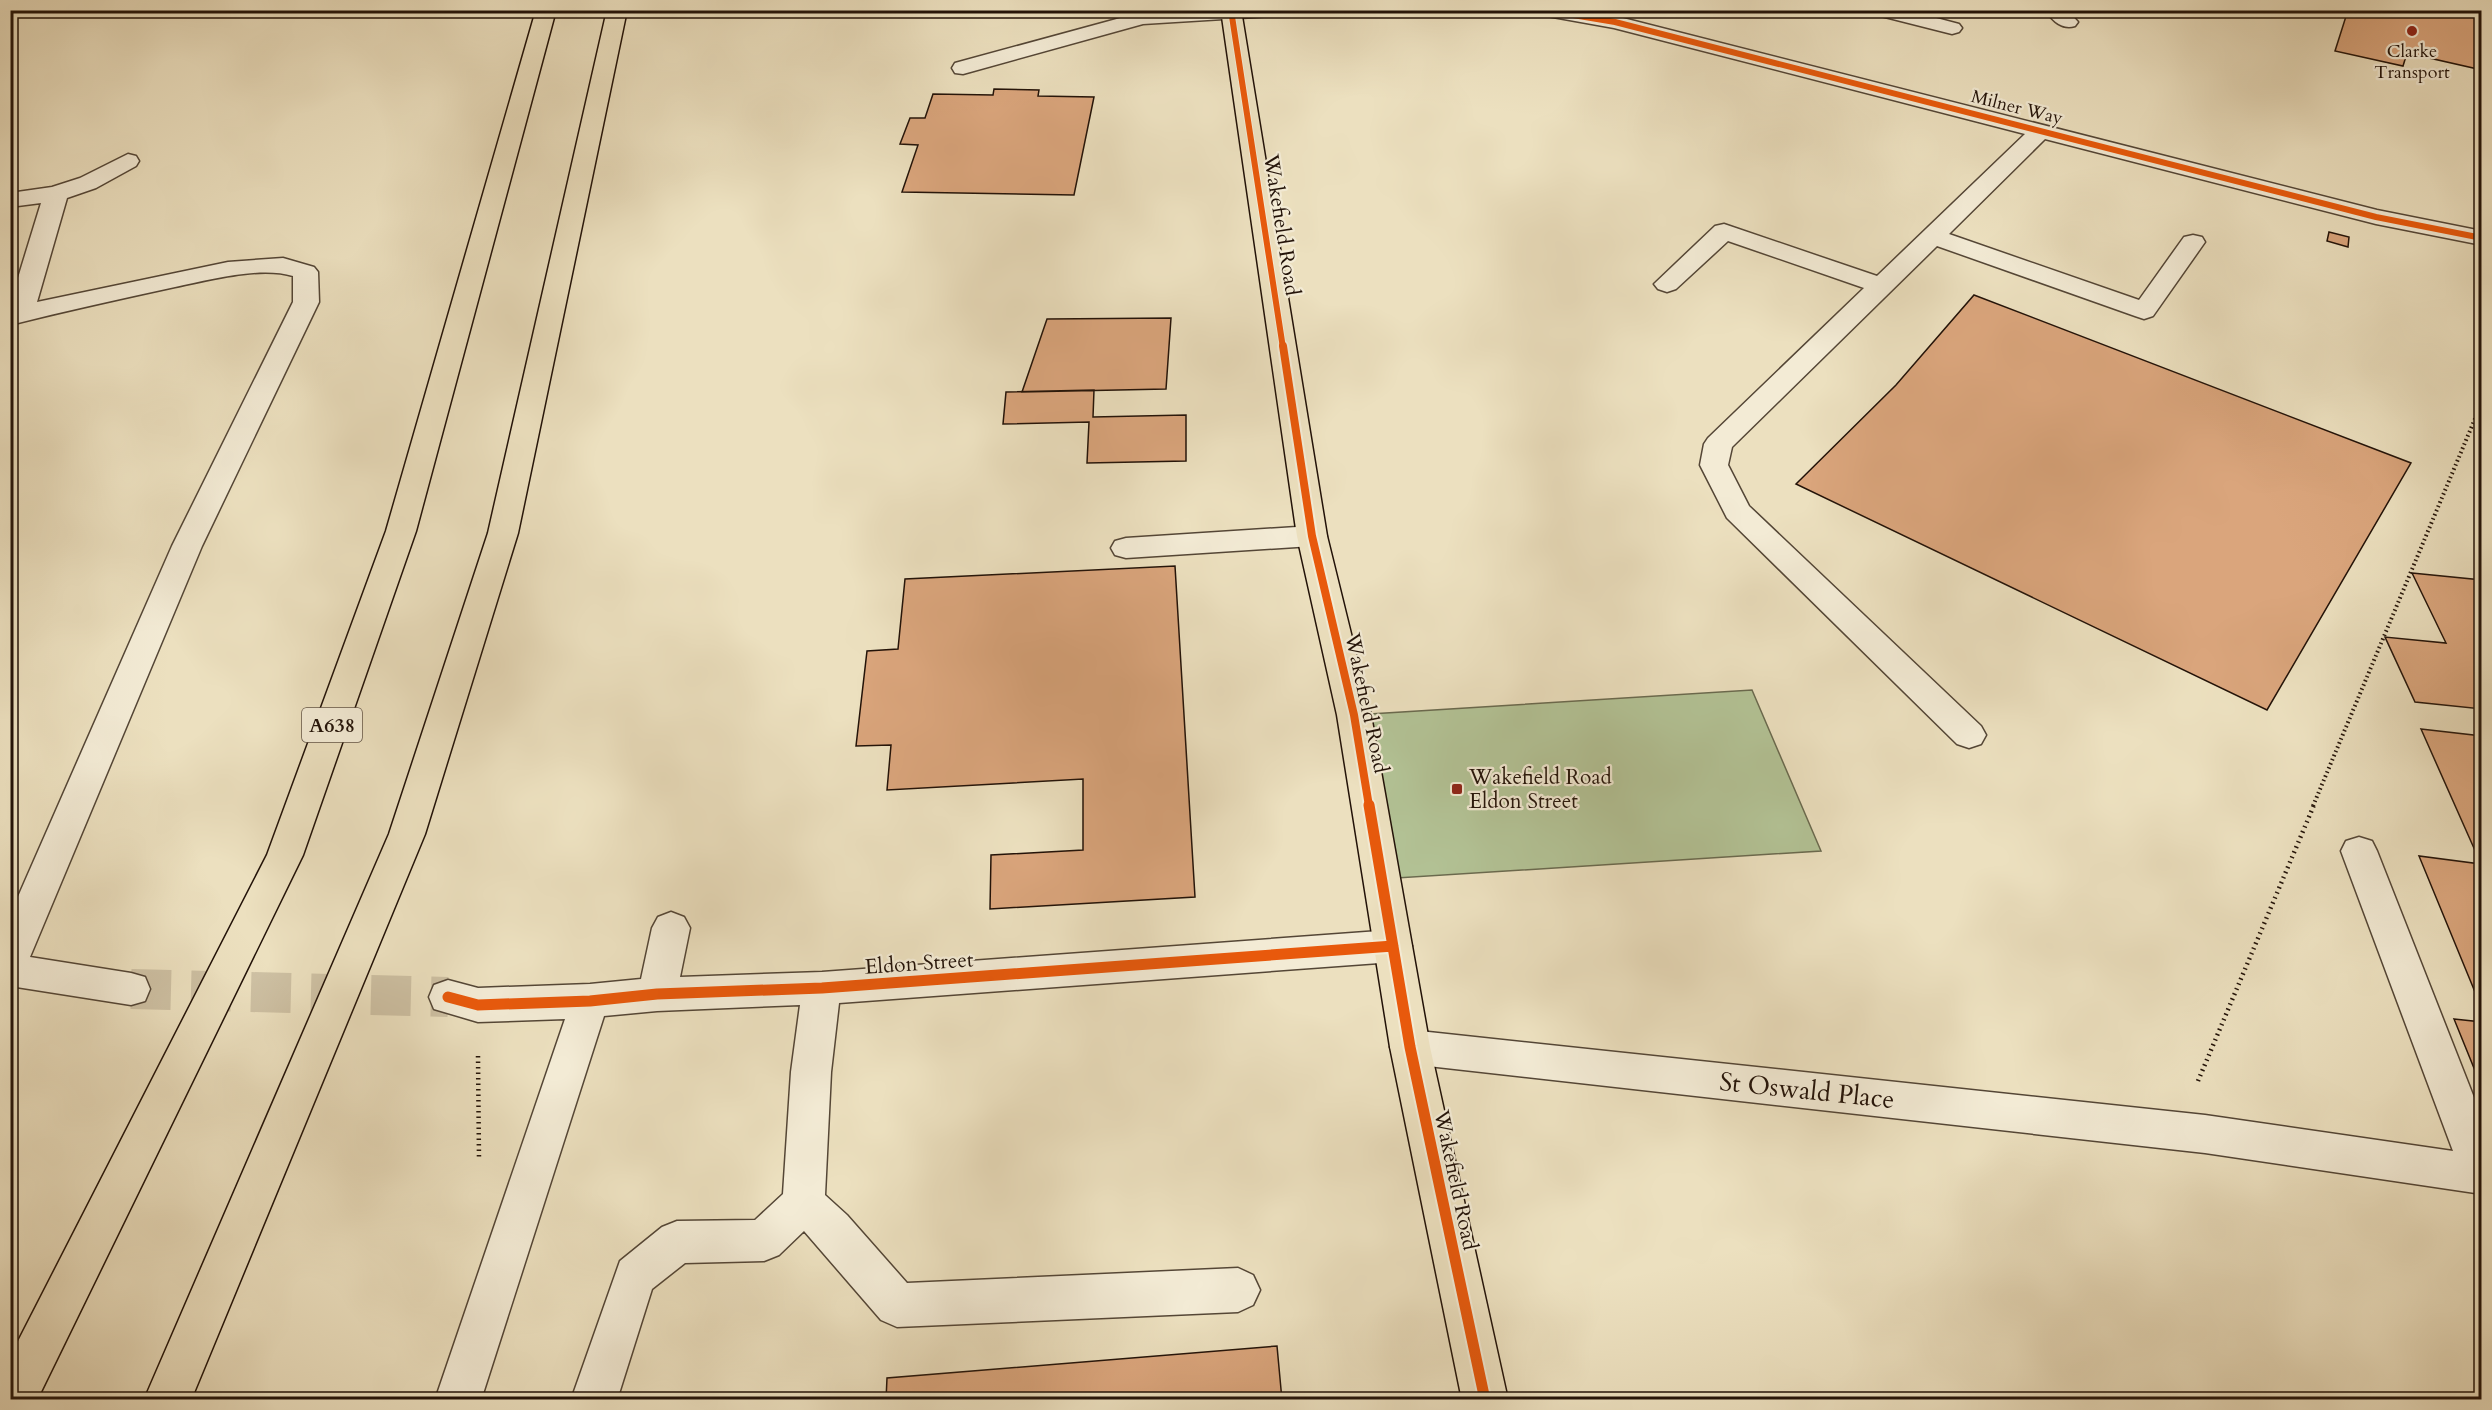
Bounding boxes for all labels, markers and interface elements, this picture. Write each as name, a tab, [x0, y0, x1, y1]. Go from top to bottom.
marker: Clarke Transport	[2405, 24, 2419, 38]
place label: Clarke Transport	[2374, 39, 2450, 85]
street label: Milner Way	[1968, 84, 2066, 131]
street label: Wakefield Road	[1256, 151, 1307, 298]
street label: Wakefield Road	[1337, 629, 1396, 776]
road number: A638	[302, 708, 362, 742]
place label: Wakefield Road Eldon Street	[1468, 763, 1612, 816]
marker: Wakefield Road Eldon Street	[1450, 782, 1464, 796]
street label: Eldon Street	[864, 945, 975, 982]
street label: St Oswald Place	[1718, 1064, 1896, 1117]
street label: Wakefield Road	[1426, 1106, 1485, 1253]

